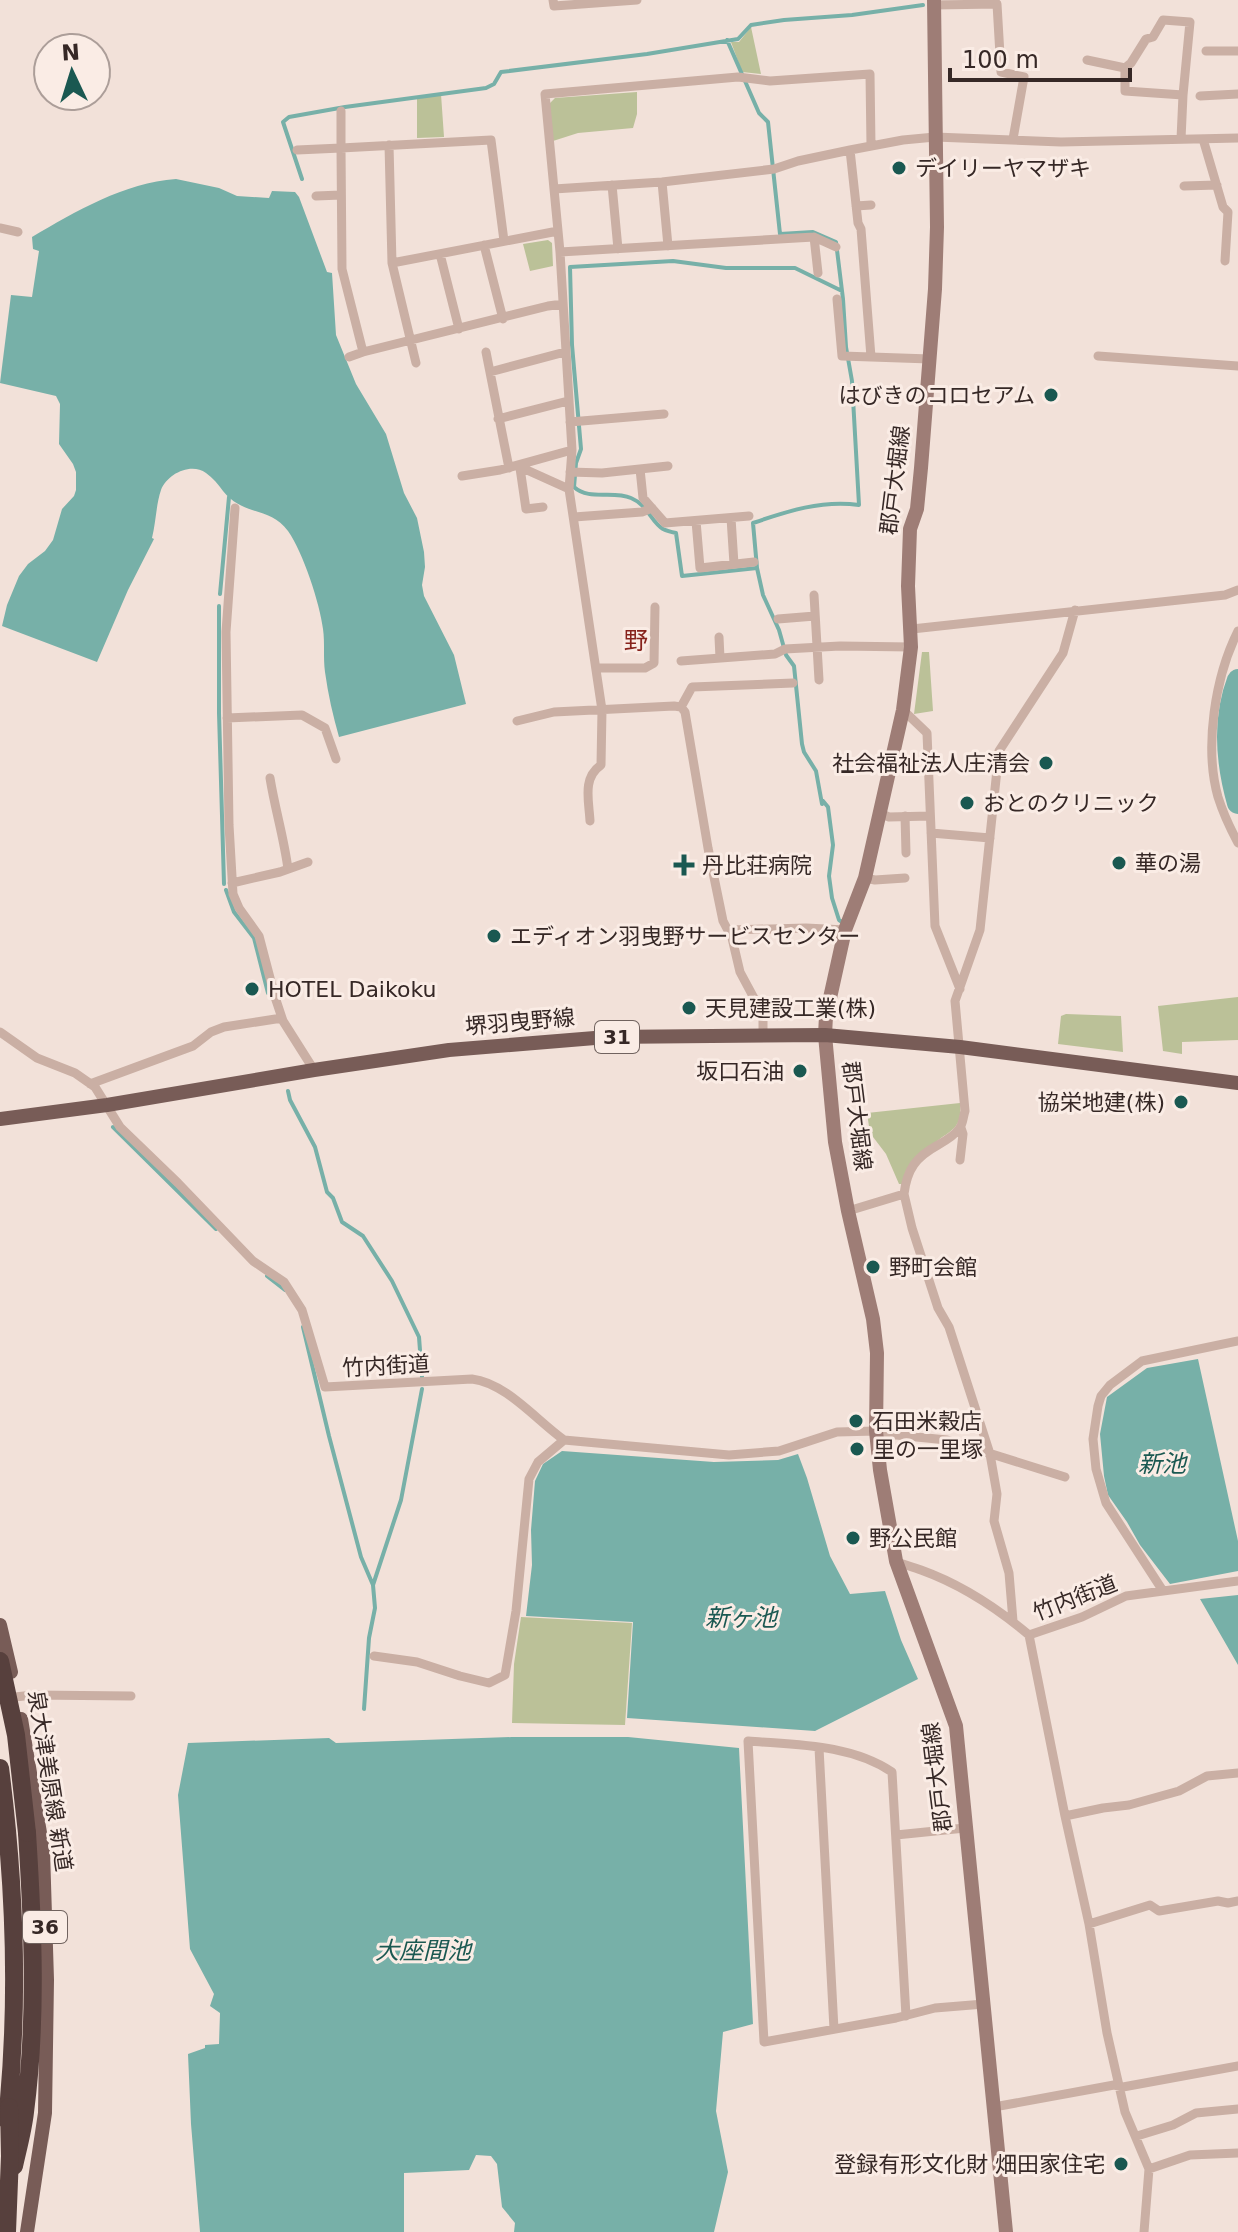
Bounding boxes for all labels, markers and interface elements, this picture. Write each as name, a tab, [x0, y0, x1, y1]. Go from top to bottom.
north arrow	[32, 32, 112, 112]
scale bar	[950, 32, 1130, 82]
text: N	[61, 39, 81, 66]
text: 100 m	[962, 46, 1039, 74]
place label: デイリーヤマザキ	[915, 156, 1091, 181]
marker: デイリーヤマザキ	[890, 159, 908, 177]
place label: はびきのコロセアム	[839, 383, 1035, 408]
marker: はびきのコロセアム	[1042, 386, 1060, 404]
street label: 郡戸大堀線	[876, 424, 914, 536]
district label: 野	[624, 627, 648, 655]
place label: 社会福祉法人庄清会	[832, 751, 1030, 776]
marker: 社会福祉法人庄清会	[1037, 754, 1055, 772]
place label: おとのクリニック	[983, 791, 1159, 816]
marker: おとのクリニック	[958, 794, 976, 812]
place label: 華の湯	[1135, 851, 1201, 876]
place label: 丹比荘病院	[702, 853, 812, 878]
marker: 丹比荘病院	[673, 854, 695, 876]
marker: 華の湯	[1110, 854, 1128, 872]
place label: エディオン羽曳野サービスセンター	[510, 924, 860, 949]
marker: エディオン羽曳野サービスセンター	[485, 927, 503, 945]
place label: HOTEL Daikoku	[268, 977, 436, 1002]
marker: HOTEL Daikoku	[243, 980, 261, 998]
place label: 天見建設工業(株)	[705, 996, 876, 1021]
marker: 天見建設工業(株)	[680, 999, 698, 1017]
street label: 堺羽曳野線	[464, 1005, 576, 1039]
road number: 31	[595, 1021, 639, 1053]
place label: 坂口石油	[696, 1059, 784, 1084]
street label: 郡戸大堀線	[838, 1060, 876, 1172]
marker: 坂口石油	[791, 1062, 809, 1080]
place label: 協栄地建(株)	[1038, 1090, 1165, 1115]
marker: 協栄地建(株)	[1172, 1093, 1190, 1111]
place label: 野町会館	[889, 1255, 977, 1280]
marker: 野町会館	[864, 1258, 882, 1276]
street label: 竹内街道	[341, 1351, 431, 1381]
place label: 石田米穀店	[872, 1409, 982, 1434]
marker: 石田米穀店	[847, 1412, 865, 1430]
place label: 里の一里塚	[873, 1437, 983, 1462]
marker: 里の一里塚	[848, 1440, 866, 1458]
water label: 新池	[1138, 1450, 1188, 1478]
place label: 野公民館	[869, 1526, 957, 1551]
marker: 野公民館	[844, 1529, 862, 1547]
street label: 竹内街道	[1029, 1571, 1121, 1625]
water label: 新ヶ池	[705, 1604, 779, 1632]
street label: 泉大津美原線 新道	[23, 1689, 77, 1873]
street label: 郡戸大堀線	[918, 1721, 956, 1833]
road number: 36	[23, 1911, 67, 1943]
water label: 大座間池	[375, 1937, 473, 1965]
place label: 登録有形文化財 畑田家住宅	[834, 2152, 1105, 2177]
marker: 登録有形文化財 畑田家住宅	[1112, 2155, 1130, 2173]

